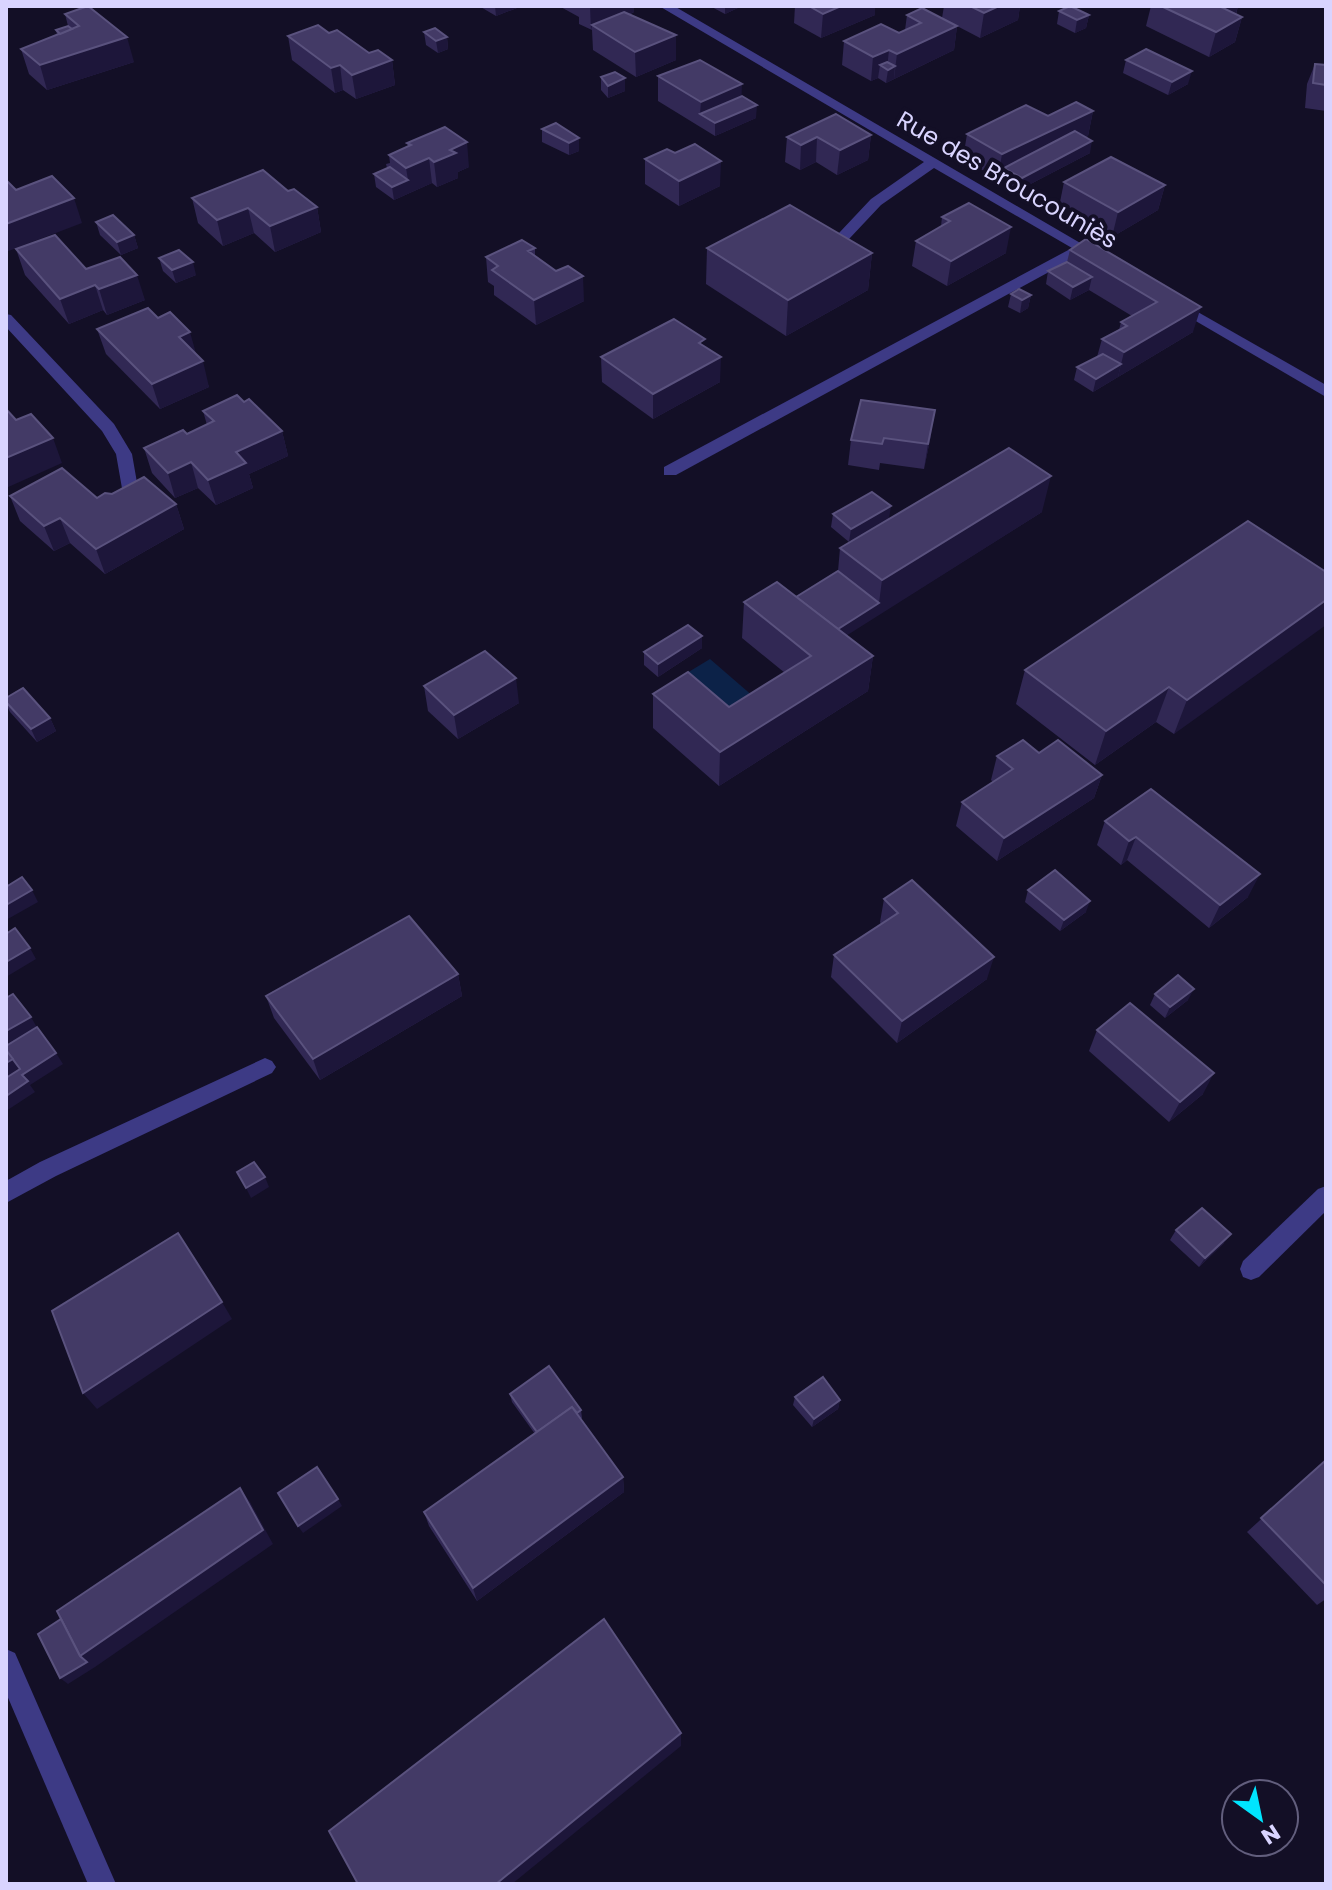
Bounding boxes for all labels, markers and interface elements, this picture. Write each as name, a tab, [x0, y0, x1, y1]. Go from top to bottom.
street label: Rue des Broucouniès	[891, 103, 1124, 256]
north arrow	[1220, 1778, 1300, 1858]
text: N	[1255, 1817, 1286, 1852]

